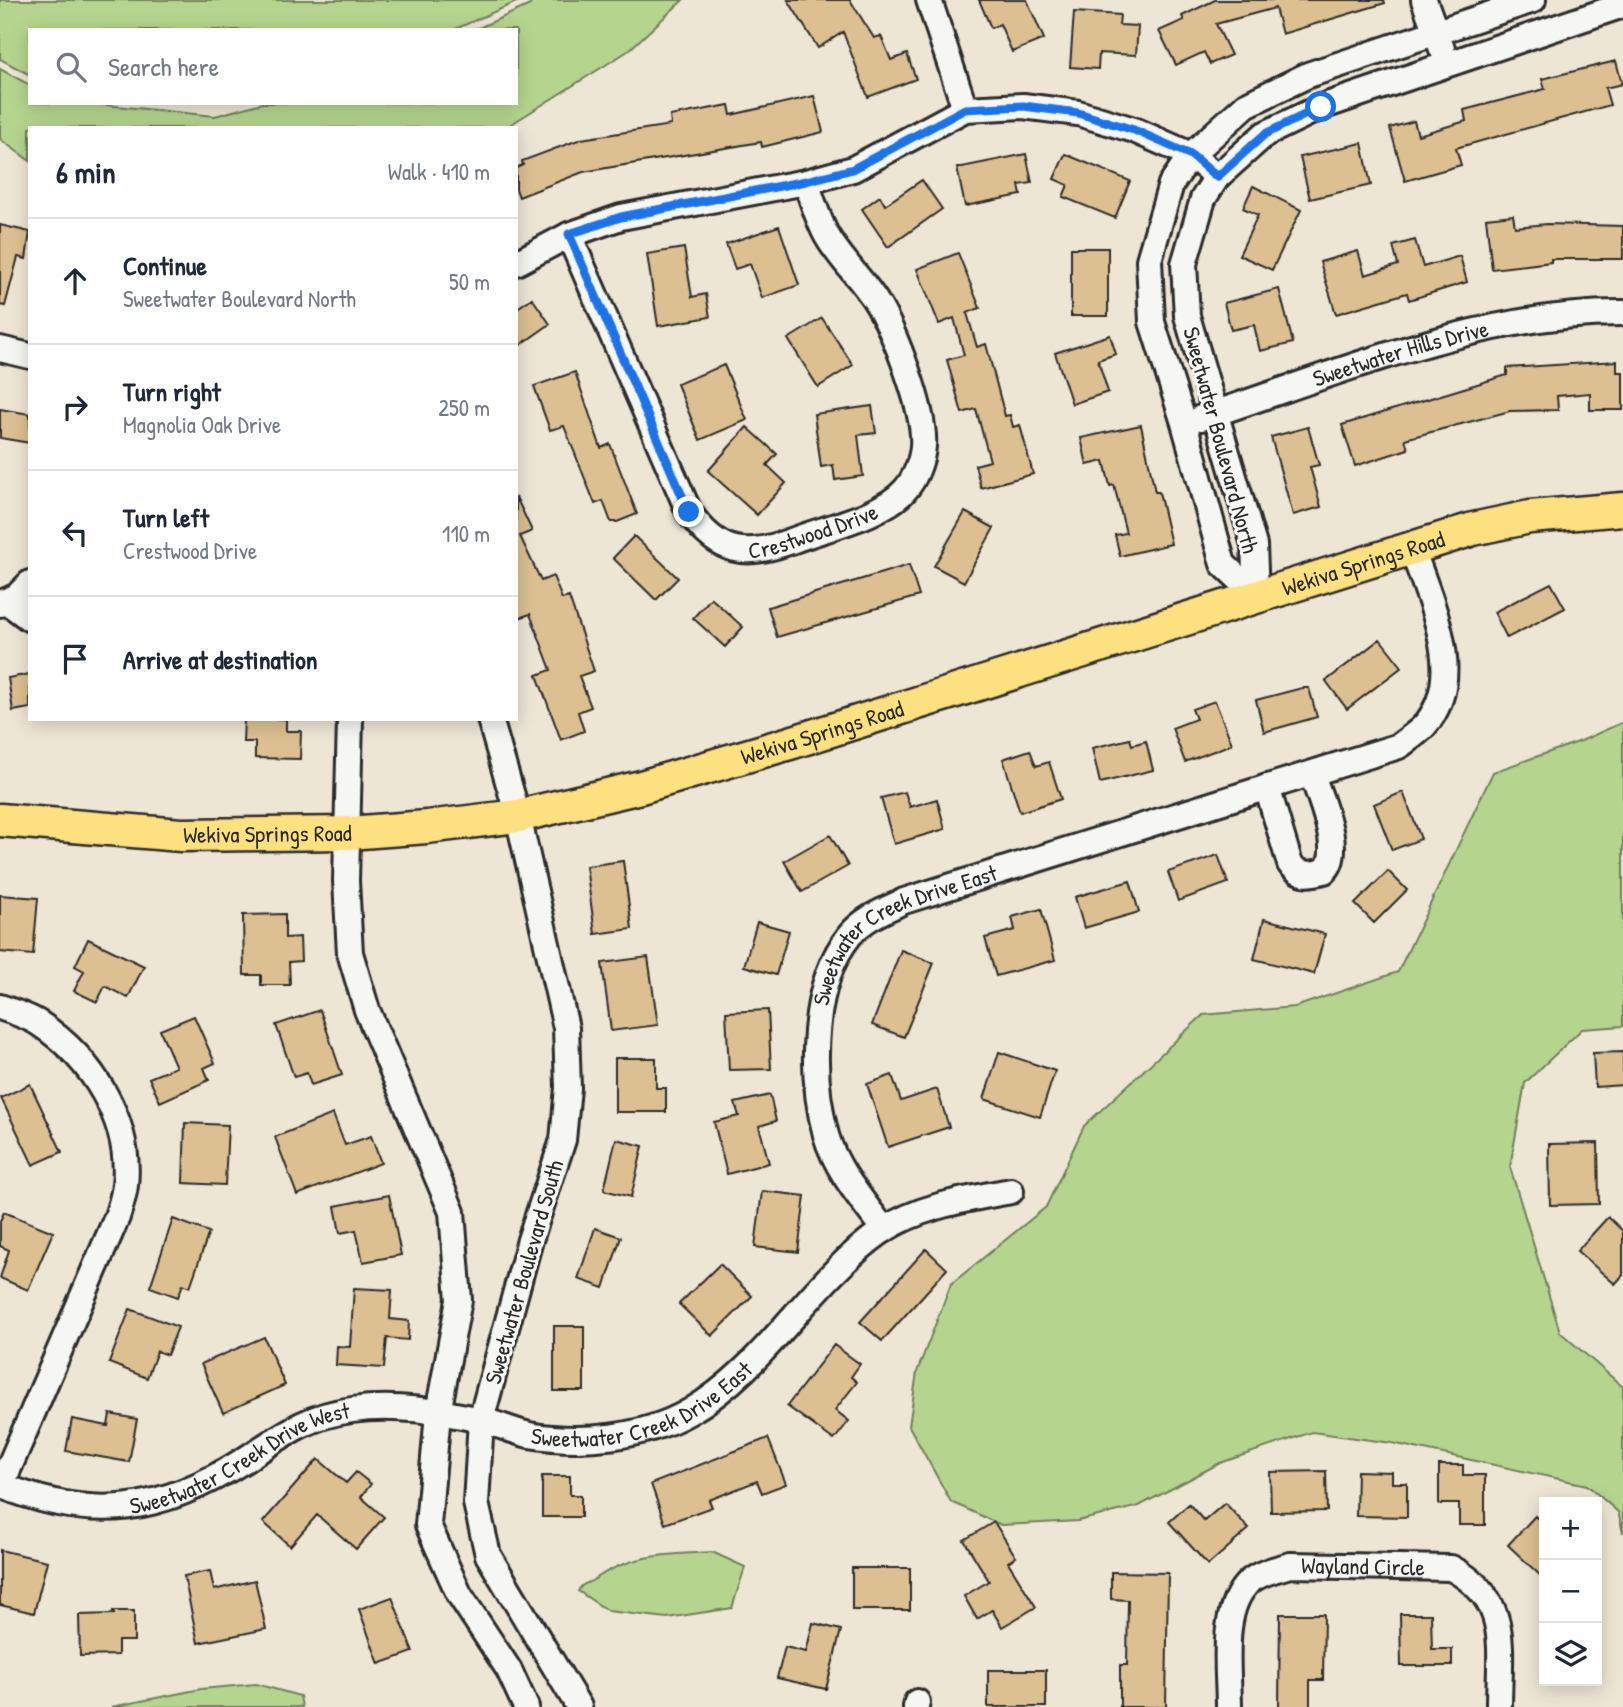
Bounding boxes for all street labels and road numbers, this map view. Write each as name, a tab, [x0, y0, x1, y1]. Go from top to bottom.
street label: Sweetwater Hills Drive	[1309, 313, 1491, 394]
street label: Sweetwater Boulevard North	[1176, 323, 1267, 557]
street label: Crestwood Drive	[747, 496, 882, 566]
street label: Wekiva Springs Road	[1278, 523, 1448, 603]
street label: Wekiva Springs Road	[737, 692, 907, 772]
street label: Wekiva Springs Road	[183, 817, 352, 850]
street label: Sweetwater Creek Drive East	[805, 857, 1002, 1008]
street label: Sweetwater Boulevard South	[477, 1156, 570, 1387]
street label: Sweetwater Creek Drive East	[529, 1353, 759, 1454]
street label: Sweetwater Creek Drive West	[127, 1394, 353, 1521]
street label: Wayland Circle	[1301, 1549, 1425, 1583]

